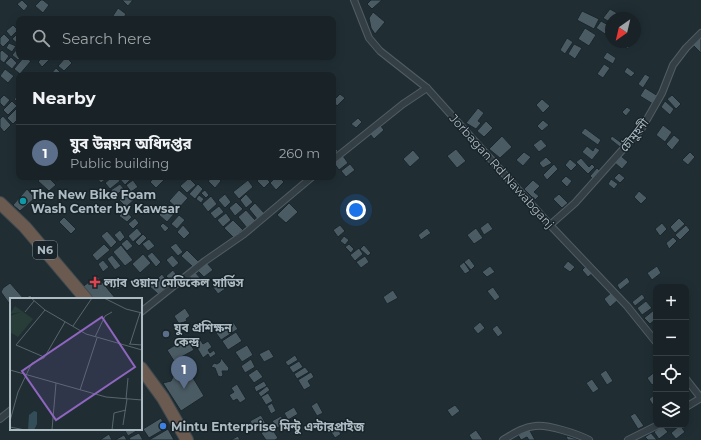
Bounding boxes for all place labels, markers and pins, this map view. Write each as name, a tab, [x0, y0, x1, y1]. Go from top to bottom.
place label: The New Bike Foam Wash Center by Kawsar	[31, 187, 180, 216]
marker: The New Bike Foam Wash Center by Kawsar	[18, 196, 28, 206]
place label: ল্যাব ওয়ান মেডিকেল সার্ভিস	[103, 274, 244, 290]
marker: ল্যাব ওয়ান মেডিকেল সার্ভিস	[89, 276, 101, 288]
place label: যুব প্রশিক্ষন কেন্দ্র	[173, 320, 232, 349]
marker: যুব প্রশিক্ষন কেন্দ্র	[161, 329, 171, 339]
pin: 1	[171, 356, 197, 389]
place label: Mintu Enterprise মিন্টু এন্টারপ্রাইজ	[171, 419, 364, 435]
marker: Mintu Enterprise মিন্টু এন্টারপ্রাইজ	[158, 421, 168, 431]

